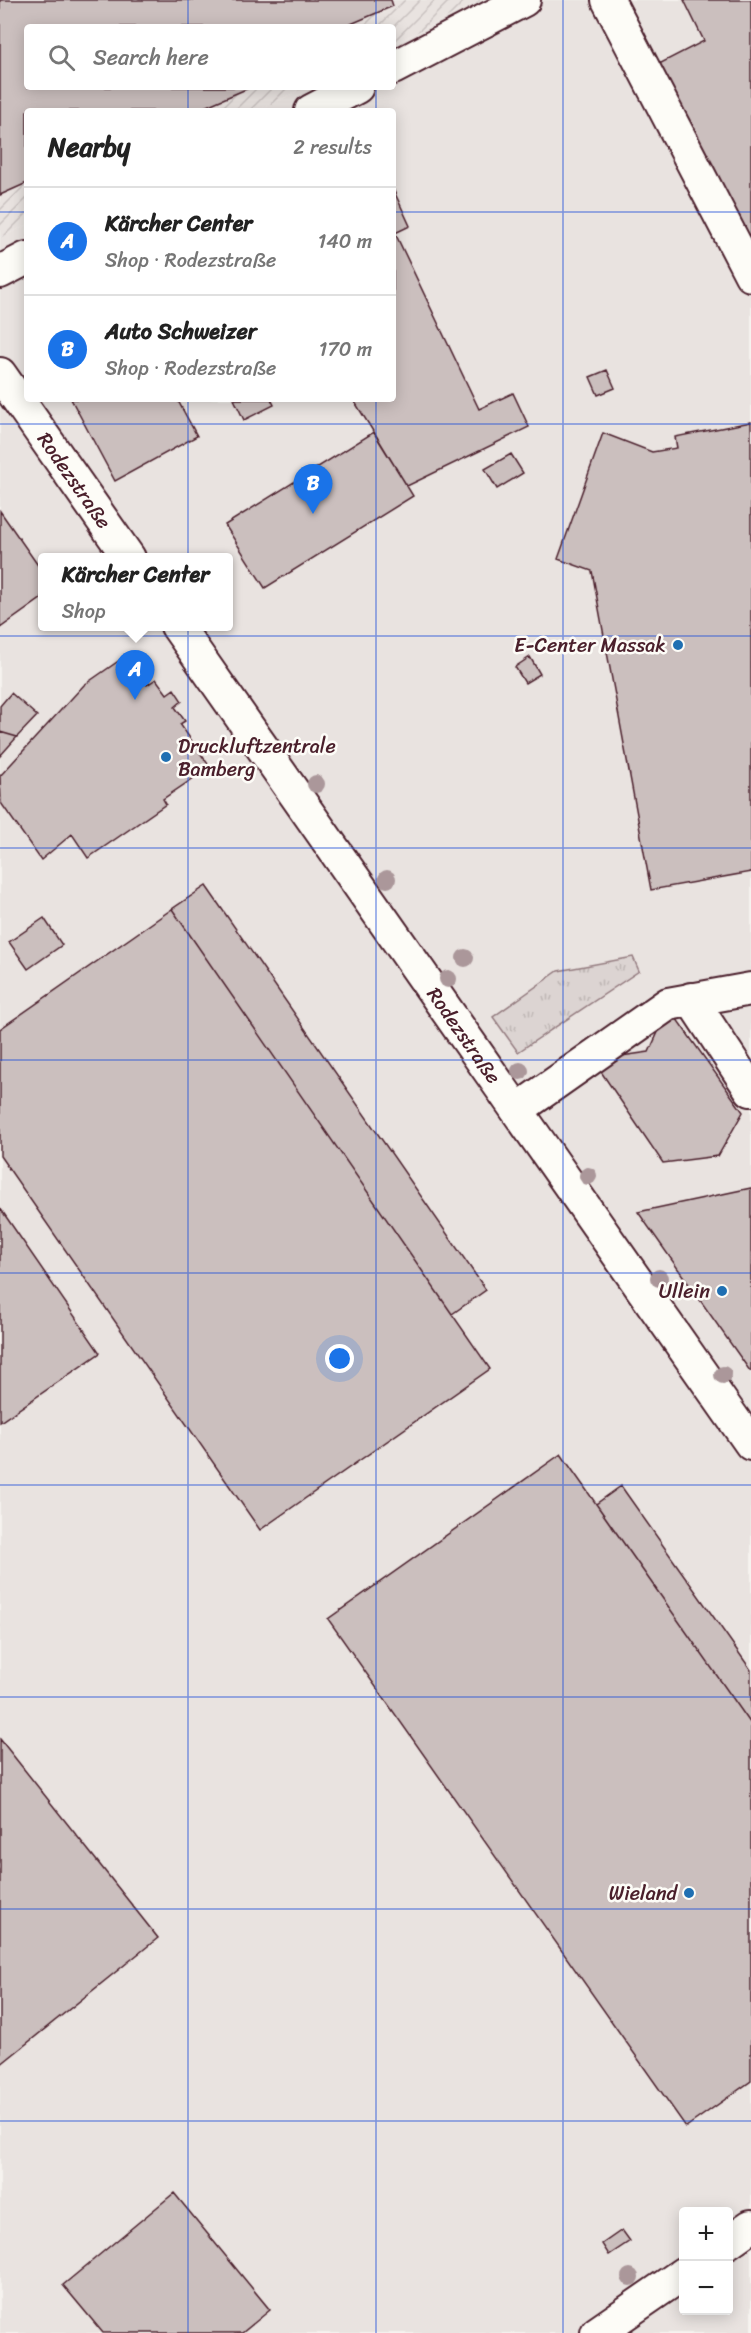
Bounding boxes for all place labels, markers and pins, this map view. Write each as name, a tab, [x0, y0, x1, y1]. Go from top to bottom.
pin: B	[294, 464, 332, 514]
place label: E-Center Massak	[514, 628, 666, 663]
marker: E-Center Massak	[671, 638, 685, 652]
pin: A	[116, 650, 154, 700]
place label: Druckluftzentrale Bamberg	[178, 729, 336, 787]
marker: Druckluftzentrale Bamberg	[159, 750, 173, 764]
place label: Ullein	[659, 1274, 710, 1309]
marker: Ullein	[715, 1284, 729, 1298]
place label: Wieland	[609, 1876, 678, 1911]
marker: Wieland	[682, 1886, 696, 1900]

